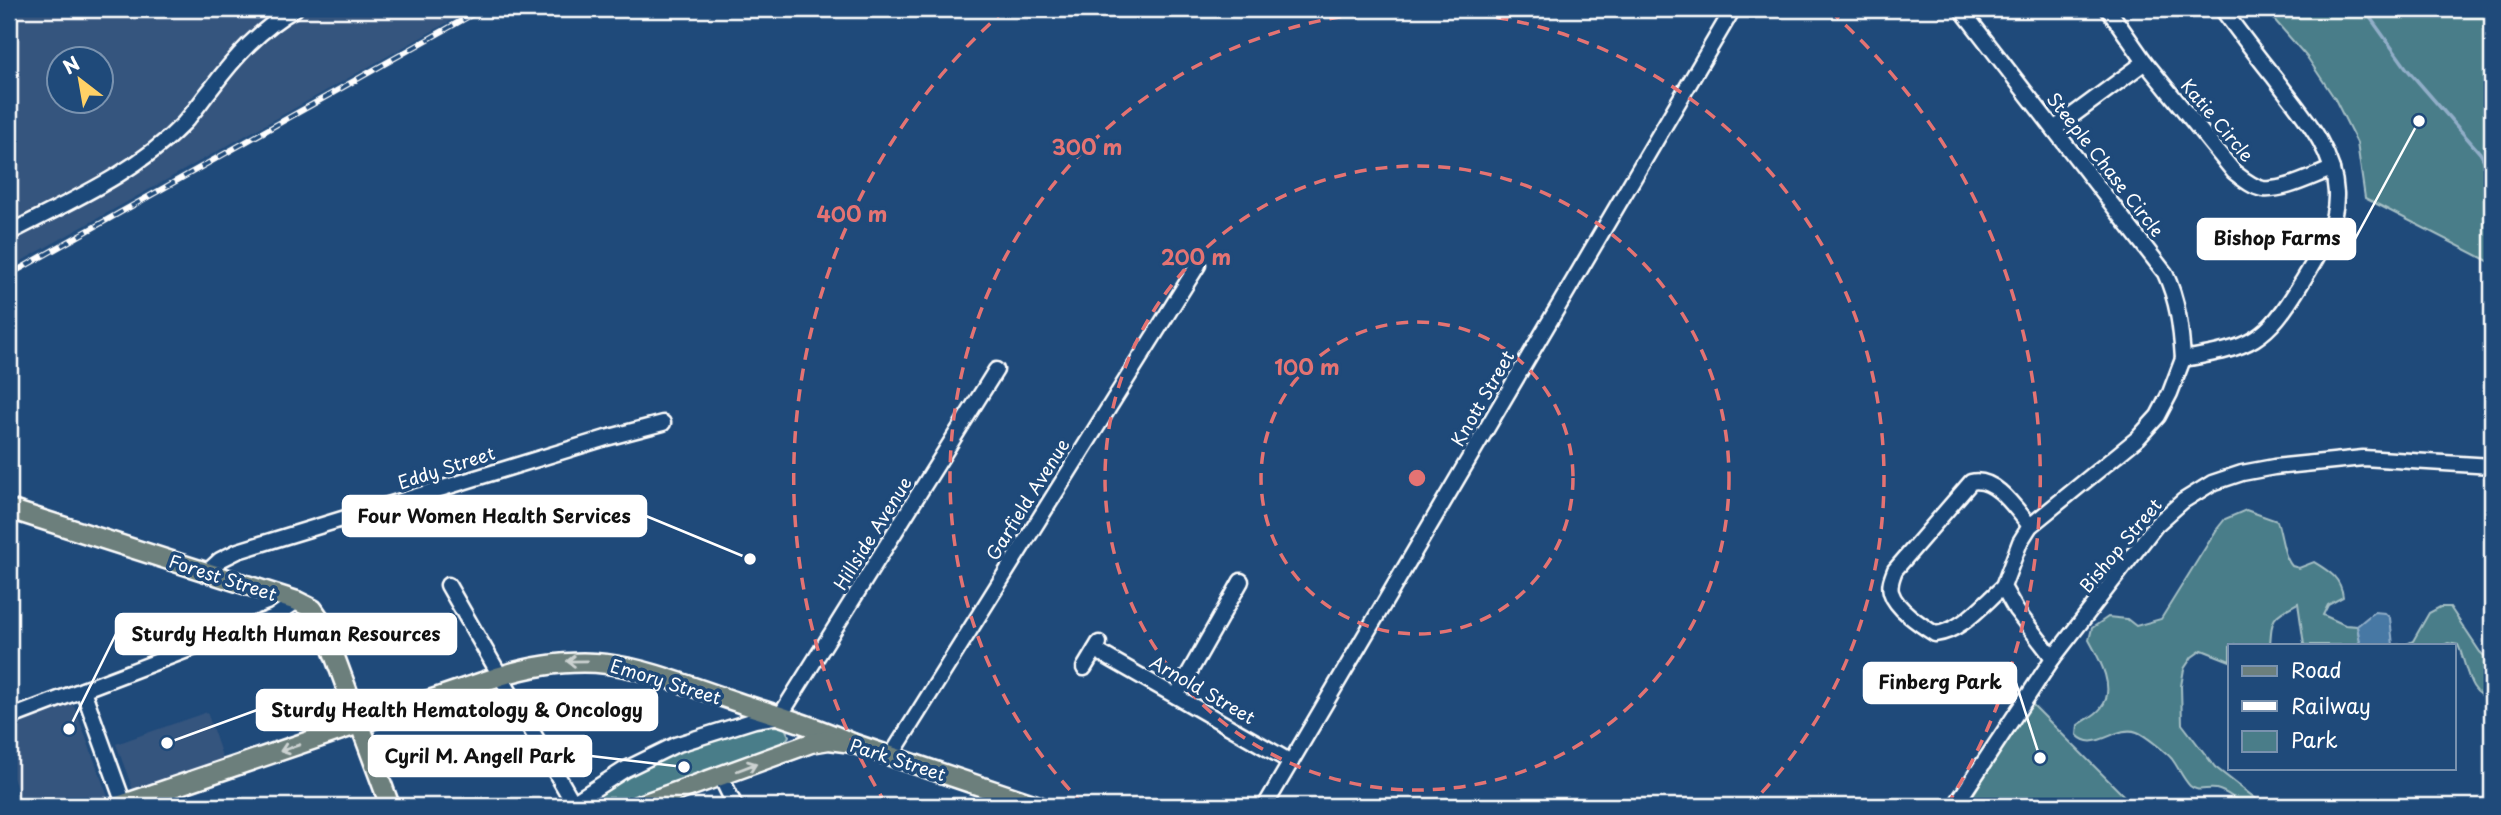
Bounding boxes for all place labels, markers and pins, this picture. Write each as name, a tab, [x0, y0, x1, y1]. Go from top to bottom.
callout: Bishop Farms	[2198, 219, 2355, 259]
centre of rings	[1405, 466, 1429, 490]
callout: Four Women Health Services	[343, 496, 646, 536]
callout: Sturdy Health Human Resources	[116, 614, 456, 654]
callout: Finberg Park	[1864, 663, 2016, 703]
callout: Sturdy Health Hematology & Oncology	[257, 690, 657, 730]
callout: Cyril M. Angell Park	[369, 736, 591, 776]

